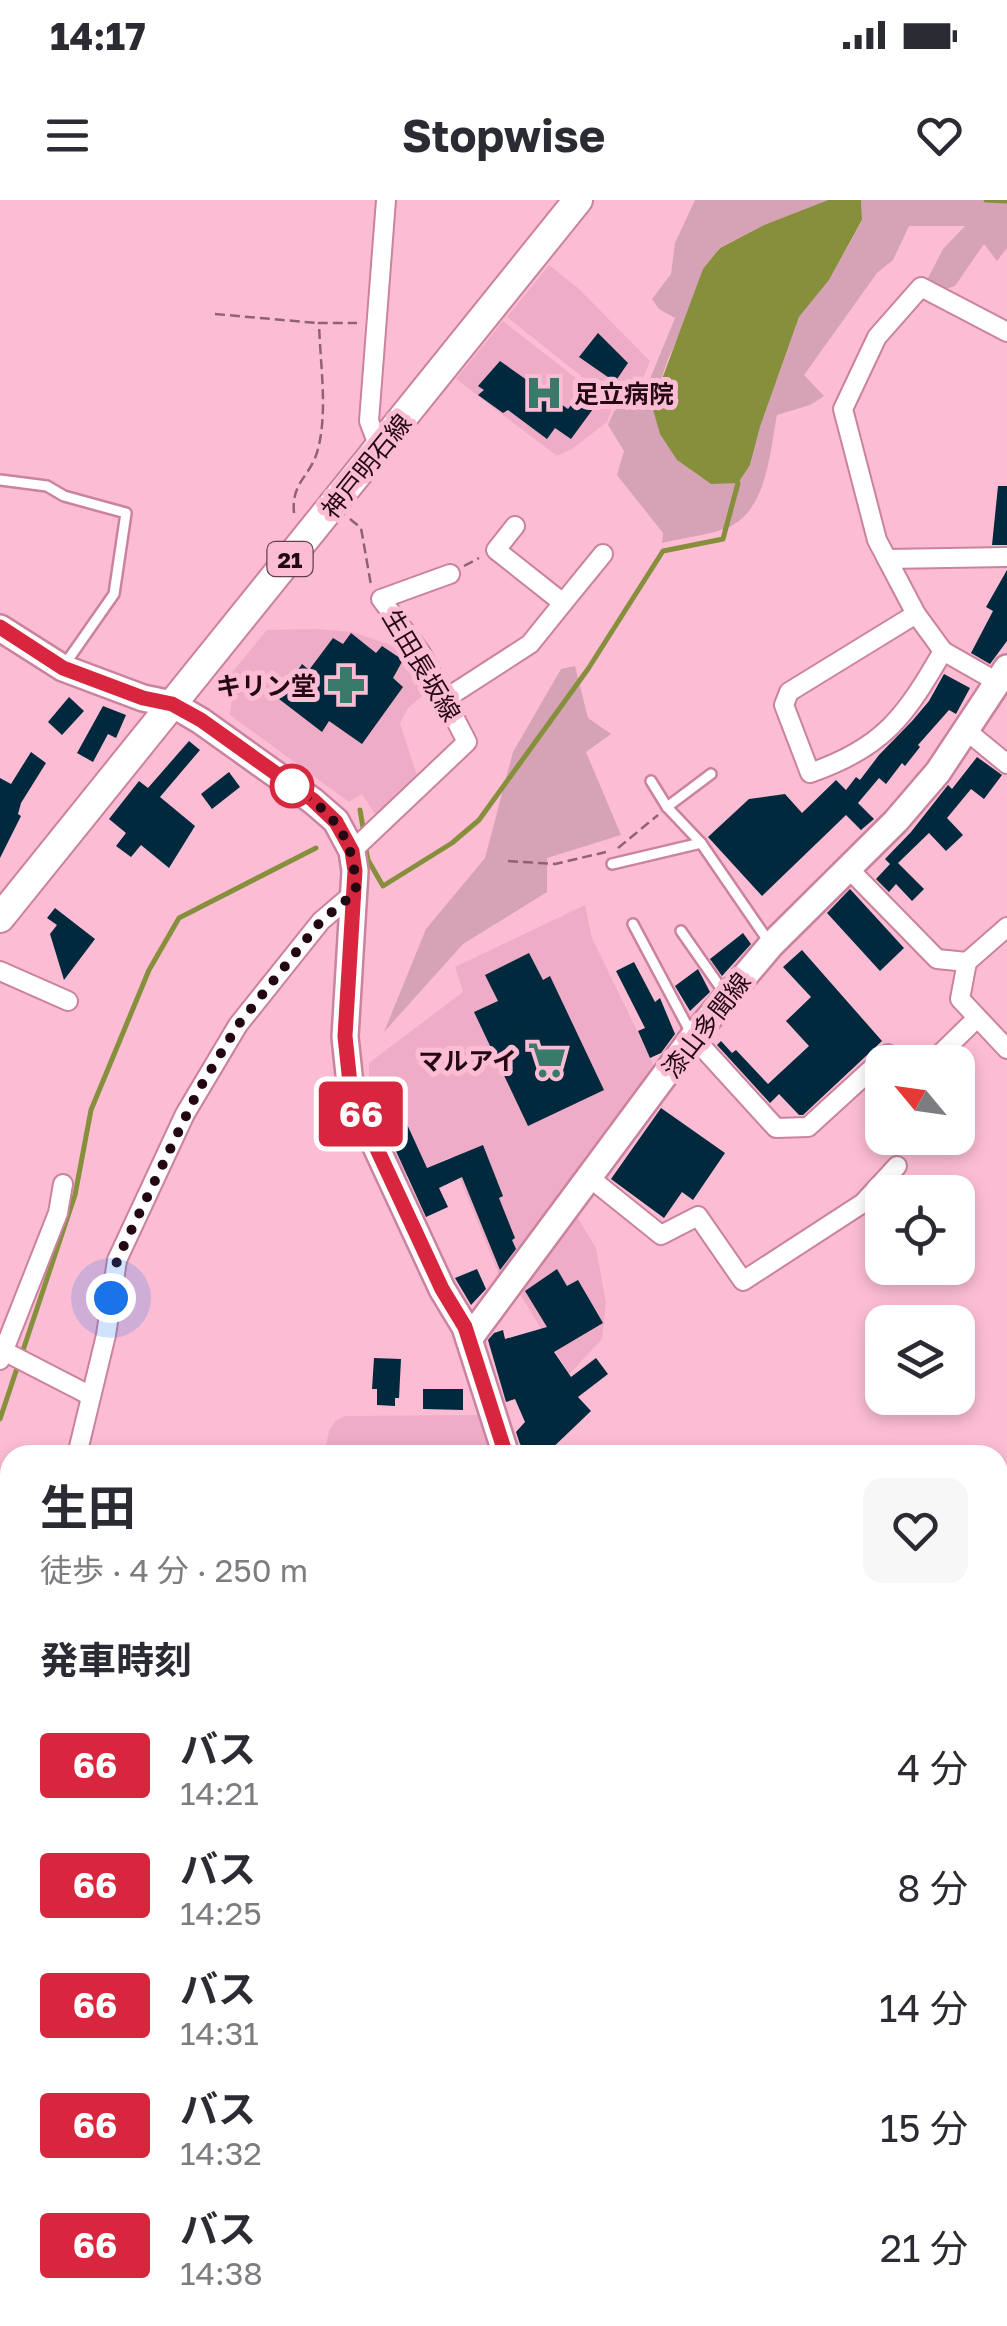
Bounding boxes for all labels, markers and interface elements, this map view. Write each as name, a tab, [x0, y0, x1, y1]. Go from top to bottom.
text: 14:17	[50, 13, 146, 58]
icon: menu	[40, 108, 95, 163]
text: Stopwise	[402, 108, 605, 162]
icon: heart	[912, 108, 967, 163]
hospital icon: 足立病院	[523, 372, 565, 414]
place label: 足立病院	[574, 378, 674, 409]
street label: 神戸明石線	[315, 408, 417, 524]
road number: 21	[268, 542, 312, 576]
street label: 生田長坂線	[377, 603, 467, 727]
pharmacy icon: キリン堂	[325, 664, 367, 706]
place label: キリン堂	[216, 670, 316, 701]
unlabelled marker	[271, 765, 313, 807]
street label: 漆山多聞線	[655, 966, 757, 1084]
supermarket icon: マルアイ	[526, 1039, 568, 1081]
place label: マルアイ	[418, 1045, 517, 1076]
north arrow	[865, 1045, 975, 1155]
map controls	[865, 1045, 975, 1415]
line badge: 66	[316, 1082, 406, 1146]
text: 66	[339, 1093, 383, 1135]
button: locate	[865, 1175, 975, 1285]
your location	[86, 1273, 136, 1323]
button: layers	[865, 1305, 975, 1415]
text: 生田	[40, 1478, 136, 1536]
button: heart	[863, 1478, 968, 1583]
text: 徒歩 · 4 分 · 250 m	[40, 1551, 308, 1589]
text: 発車時刻	[40, 1637, 192, 1682]
text: バス	[180, 1726, 256, 1771]
text: 66	[73, 1744, 117, 1786]
text: 4 分	[897, 1745, 968, 1790]
text: 14:21	[180, 1774, 259, 1812]
text: バス	[180, 1846, 256, 1891]
text: 66	[73, 1864, 117, 1906]
text: 8 分	[897, 1865, 968, 1910]
text: 14:25	[180, 1894, 262, 1932]
text: バス	[180, 1966, 256, 2011]
text: 66	[73, 1984, 117, 2026]
text: 14 分	[879, 1985, 968, 2030]
text: 14:31	[180, 2014, 259, 2052]
text: バス	[180, 2086, 256, 2131]
text: 66	[73, 2104, 117, 2146]
text: 15 分	[880, 2105, 968, 2150]
text: 14:32	[180, 2134, 262, 2172]
text: バス	[180, 2206, 256, 2251]
text: 66	[73, 2224, 117, 2266]
text: 21 分	[880, 2225, 968, 2270]
text: 14:38	[180, 2254, 263, 2292]

